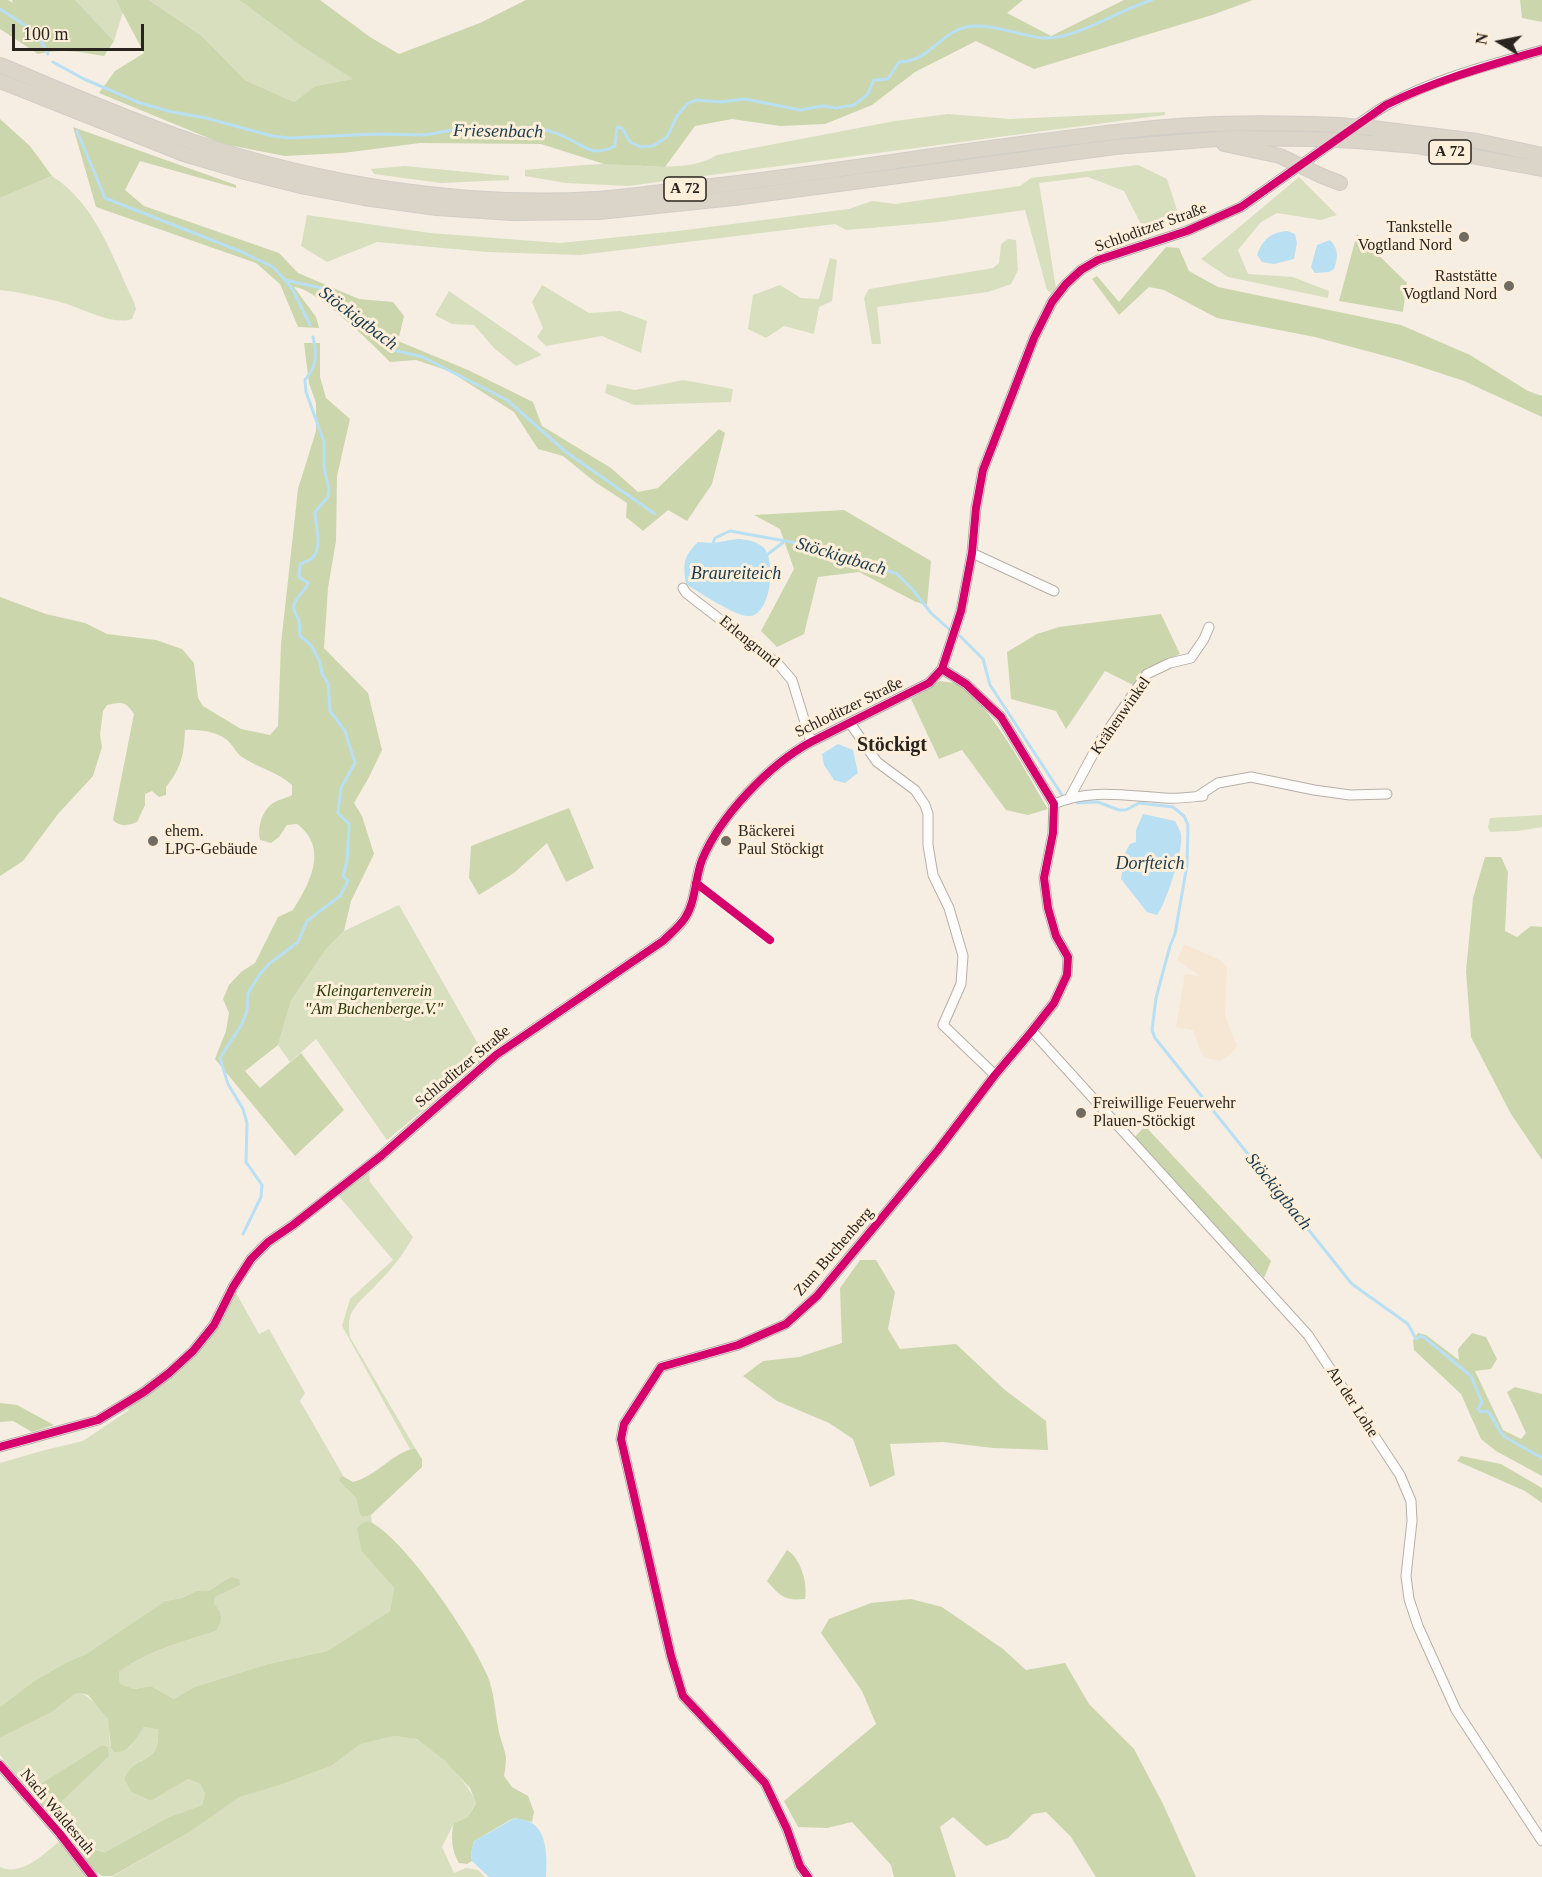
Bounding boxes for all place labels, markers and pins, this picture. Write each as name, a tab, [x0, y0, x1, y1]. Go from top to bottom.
place label: Tankstelle Vogtland Nord	[1358, 218, 1452, 256]
marker: Tankstelle Vogtland Nord	[1457, 230, 1471, 244]
place label: Raststätte Vogtland Nord	[1403, 267, 1497, 305]
marker: Raststätte Vogtland Nord	[1502, 279, 1516, 293]
place label: ehem. LPG-Gebäude	[165, 822, 257, 860]
place label: Bäckerei Paul Stöckigt	[738, 822, 824, 860]
marker: ehem. LPG-Gebäude	[146, 834, 160, 848]
marker: Bäckerei Paul Stöckigt	[719, 834, 733, 848]
place label: Freiwillige Feuerwehr Plauen-Stöckigt	[1093, 1094, 1236, 1132]
marker: Freiwillige Feuerwehr Plauen-Stöckigt	[1074, 1106, 1088, 1120]

